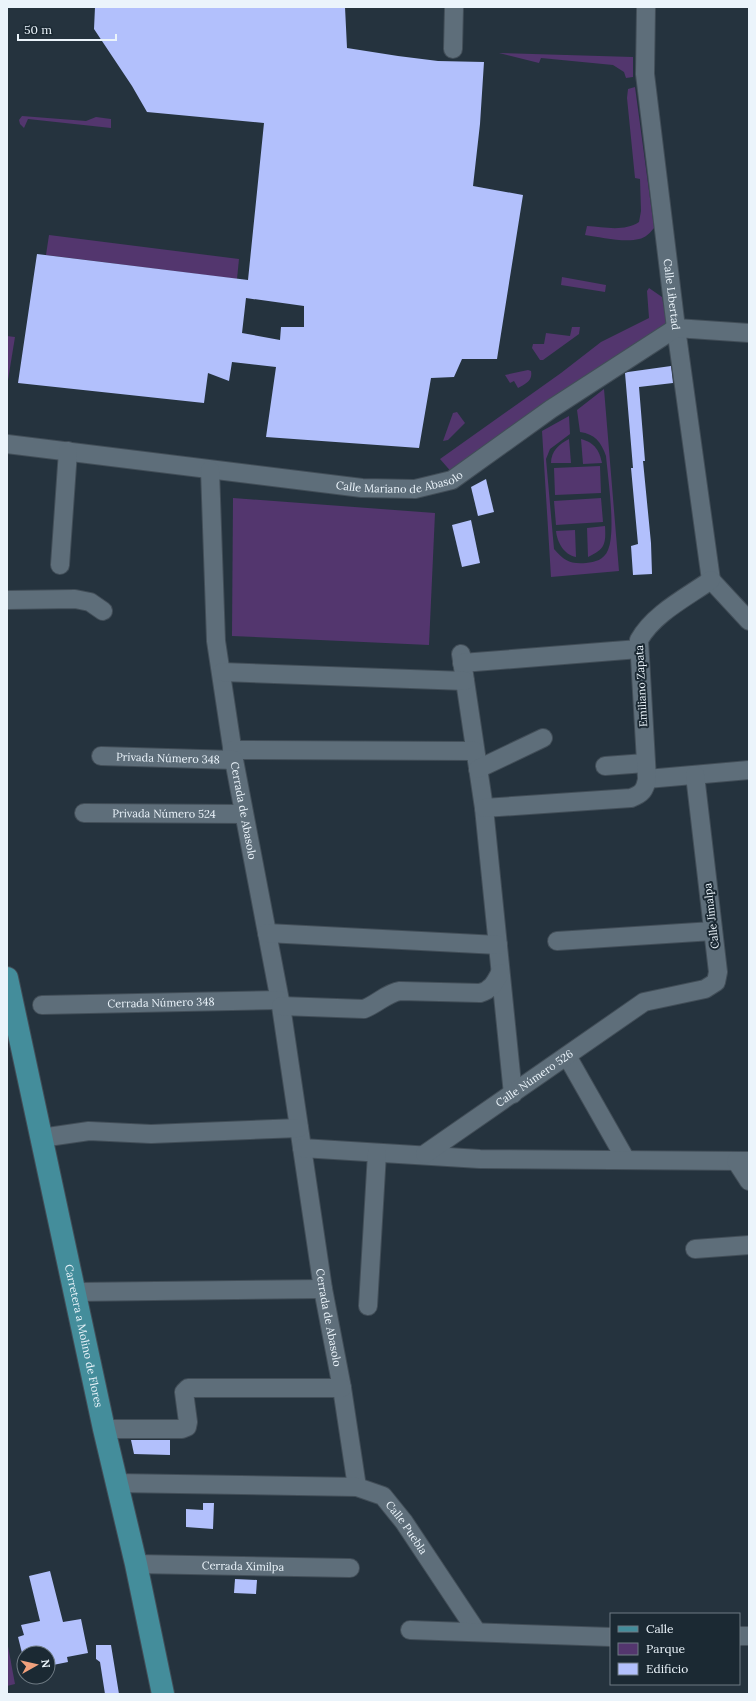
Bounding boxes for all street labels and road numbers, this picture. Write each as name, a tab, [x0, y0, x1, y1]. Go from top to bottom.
street label: Calle Libertad	[661, 258, 683, 331]
street label: Calle Mariano de Abasolo	[335, 467, 466, 496]
street label: Emiliano Zapata	[632, 644, 650, 727]
street label: Privada Número 348	[116, 749, 220, 767]
street label: Cerrada de Abasolo	[227, 760, 260, 861]
street label: Privada Número 524	[112, 806, 216, 821]
street label: Calle Jimalpa	[700, 882, 722, 950]
street label: Cerrada Número 348	[107, 994, 215, 1011]
street label: Calle Número 526	[493, 1046, 576, 1110]
street label: Carretera a Molino de Flores	[62, 1263, 106, 1409]
street label: Cerrada de Abasolo	[313, 1267, 345, 1368]
street label: Calle Puebla	[383, 1498, 431, 1557]
street label: Cerrada Ximilpa	[202, 1558, 285, 1574]

